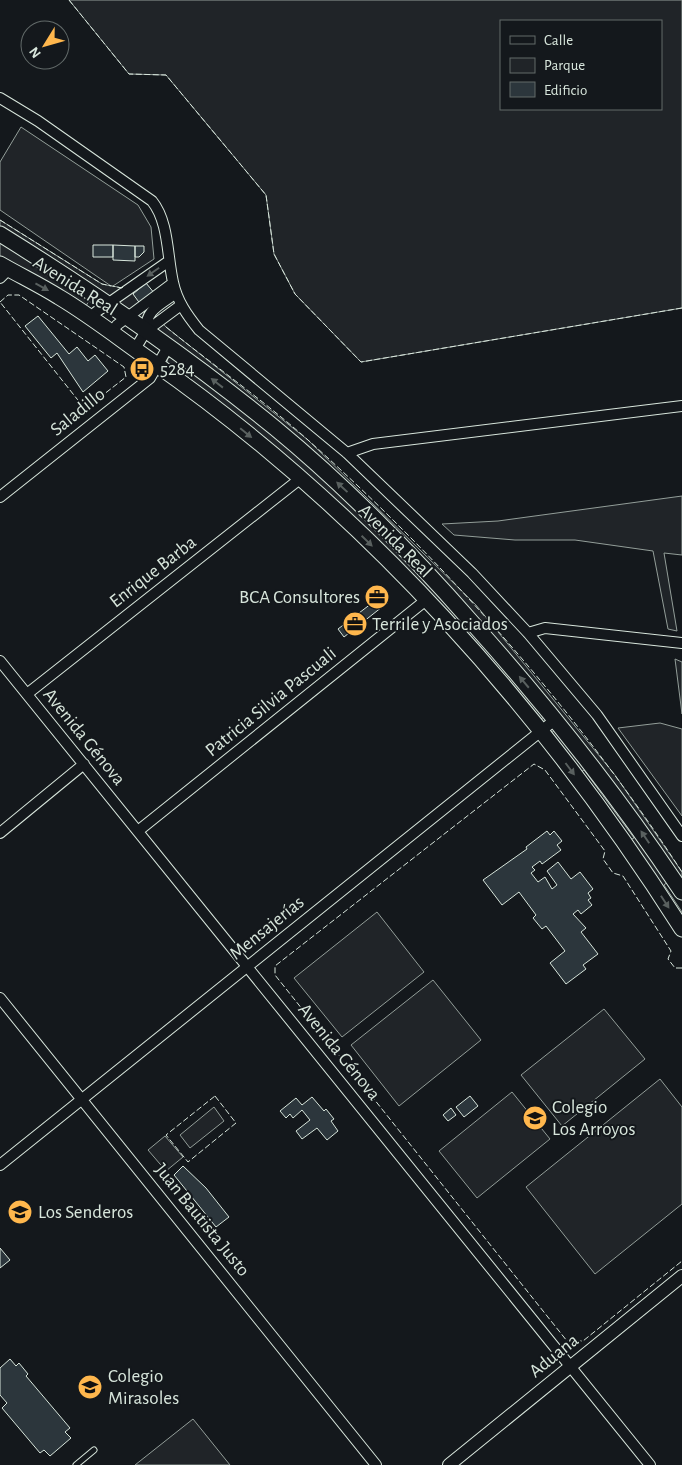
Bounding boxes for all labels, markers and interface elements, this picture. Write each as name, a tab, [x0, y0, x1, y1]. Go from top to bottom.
north arrow	[20, 20, 70, 70]
legend	[500, 20, 662, 110]
text: Calle	[544, 33, 573, 48]
text: N	[27, 44, 44, 60]
text: Parque	[544, 58, 585, 73]
text: Edificio	[544, 83, 587, 98]
street label: Avenida Real	[30, 253, 120, 319]
one-way arrow	[146, 267, 160, 277]
one-way arrow	[36, 283, 49, 292]
bus stop icon: 5284	[129, 356, 155, 382]
place label: 5284	[160, 360, 195, 379]
one-way arrow	[211, 377, 224, 388]
street label: Saladillo	[47, 384, 109, 440]
one-way arrow	[239, 427, 252, 438]
one-way arrow	[336, 481, 348, 493]
street label: Avenida Real	[355, 501, 435, 581]
street label: Enrique Barba	[106, 532, 200, 612]
one-way arrow	[361, 534, 373, 546]
office icon: BCA Consultores	[364, 584, 390, 610]
place label: BCA Consultores	[239, 588, 360, 607]
office icon: Terrile y Asociados	[342, 611, 368, 637]
place label: Terrile y Asociados	[372, 615, 508, 634]
street label: Patricia Silvia Pascuali	[202, 644, 340, 760]
one-way arrow	[519, 676, 530, 689]
street label: Avenida Génova	[39, 685, 129, 789]
one-way arrow	[565, 762, 576, 775]
one-way arrow	[640, 831, 650, 844]
street label: Mensajerías	[226, 893, 308, 963]
one-way arrow	[660, 895, 669, 908]
street label: Avenida Génova	[294, 1000, 384, 1104]
place label: Colegio Los Arroyos	[552, 1098, 635, 1139]
school or university icon: Colegio Los Arroyos	[522, 1105, 548, 1131]
street label: Juan Bautista Justo	[151, 1160, 253, 1280]
school or university icon: Los Senderos	[7, 1199, 33, 1225]
place label: Los Senderos	[38, 1203, 133, 1222]
street label: Aduana	[526, 1330, 582, 1381]
place label: Colegio Mirasoles	[108, 1367, 179, 1408]
school or university icon: Colegio Mirasoles	[77, 1374, 103, 1400]

